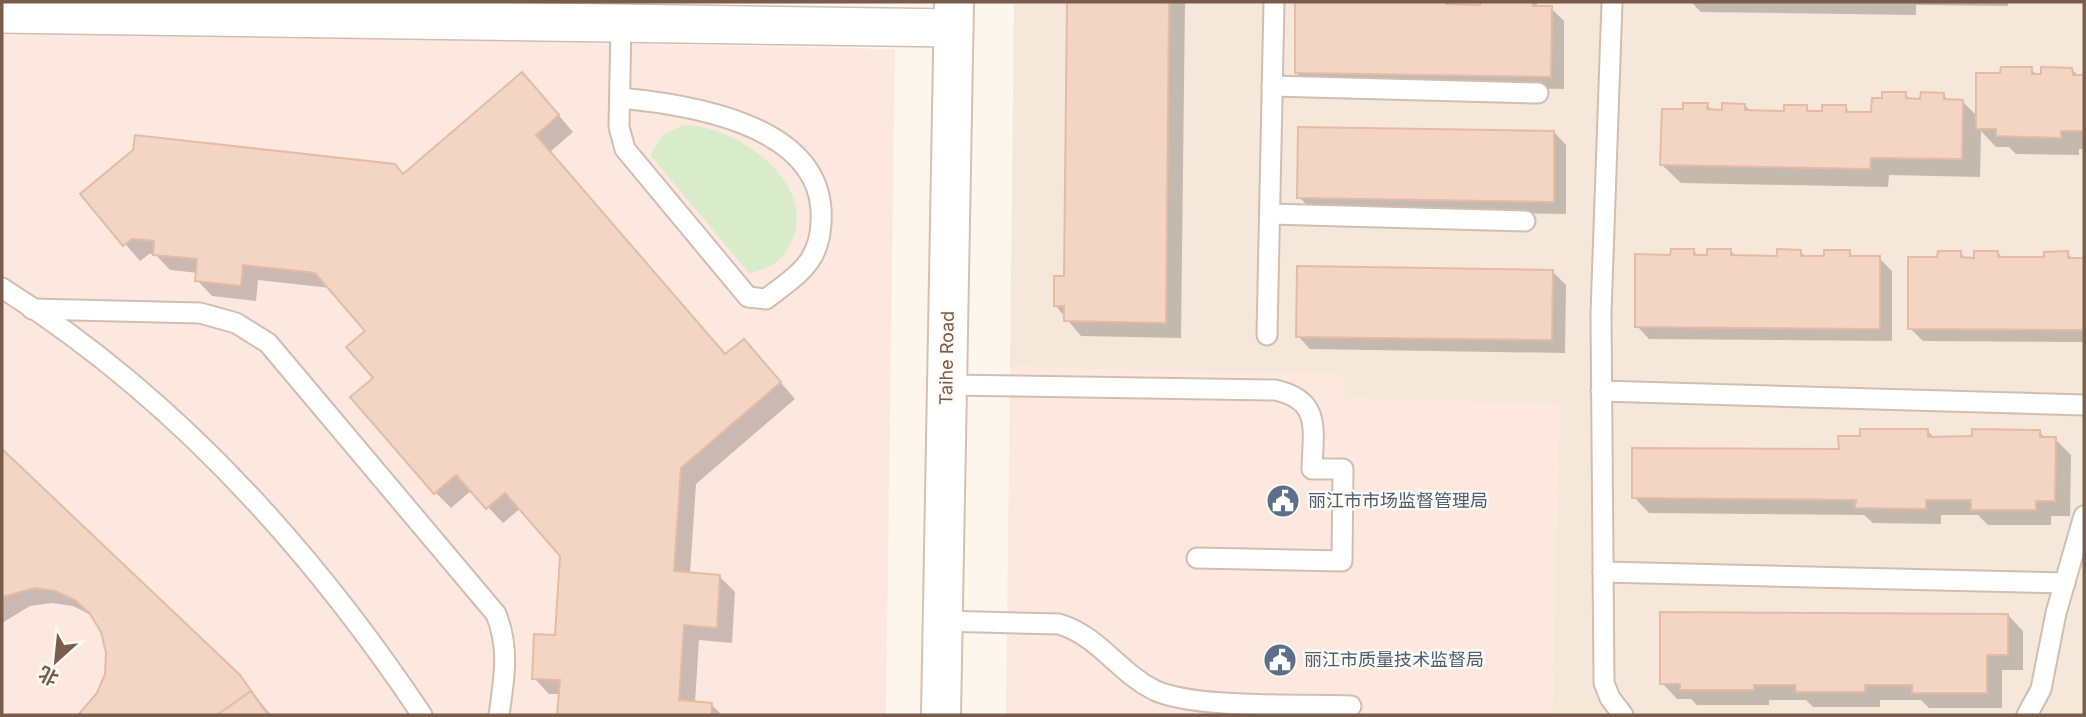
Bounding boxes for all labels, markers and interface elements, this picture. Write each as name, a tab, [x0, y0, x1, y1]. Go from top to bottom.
street label: Taihe Road	[935, 311, 958, 405]
public building icon: 丽江市市场监督管理局	[1264, 482, 1302, 520]
place label: 丽江市市场监督管理局	[1308, 490, 1488, 511]
north arrow	[21, 626, 91, 696]
public building icon: 丽江市质量技术监督局	[1261, 641, 1299, 679]
place label: 丽江市质量技术监督局	[1304, 649, 1484, 670]
text: 北	[35, 661, 62, 690]

